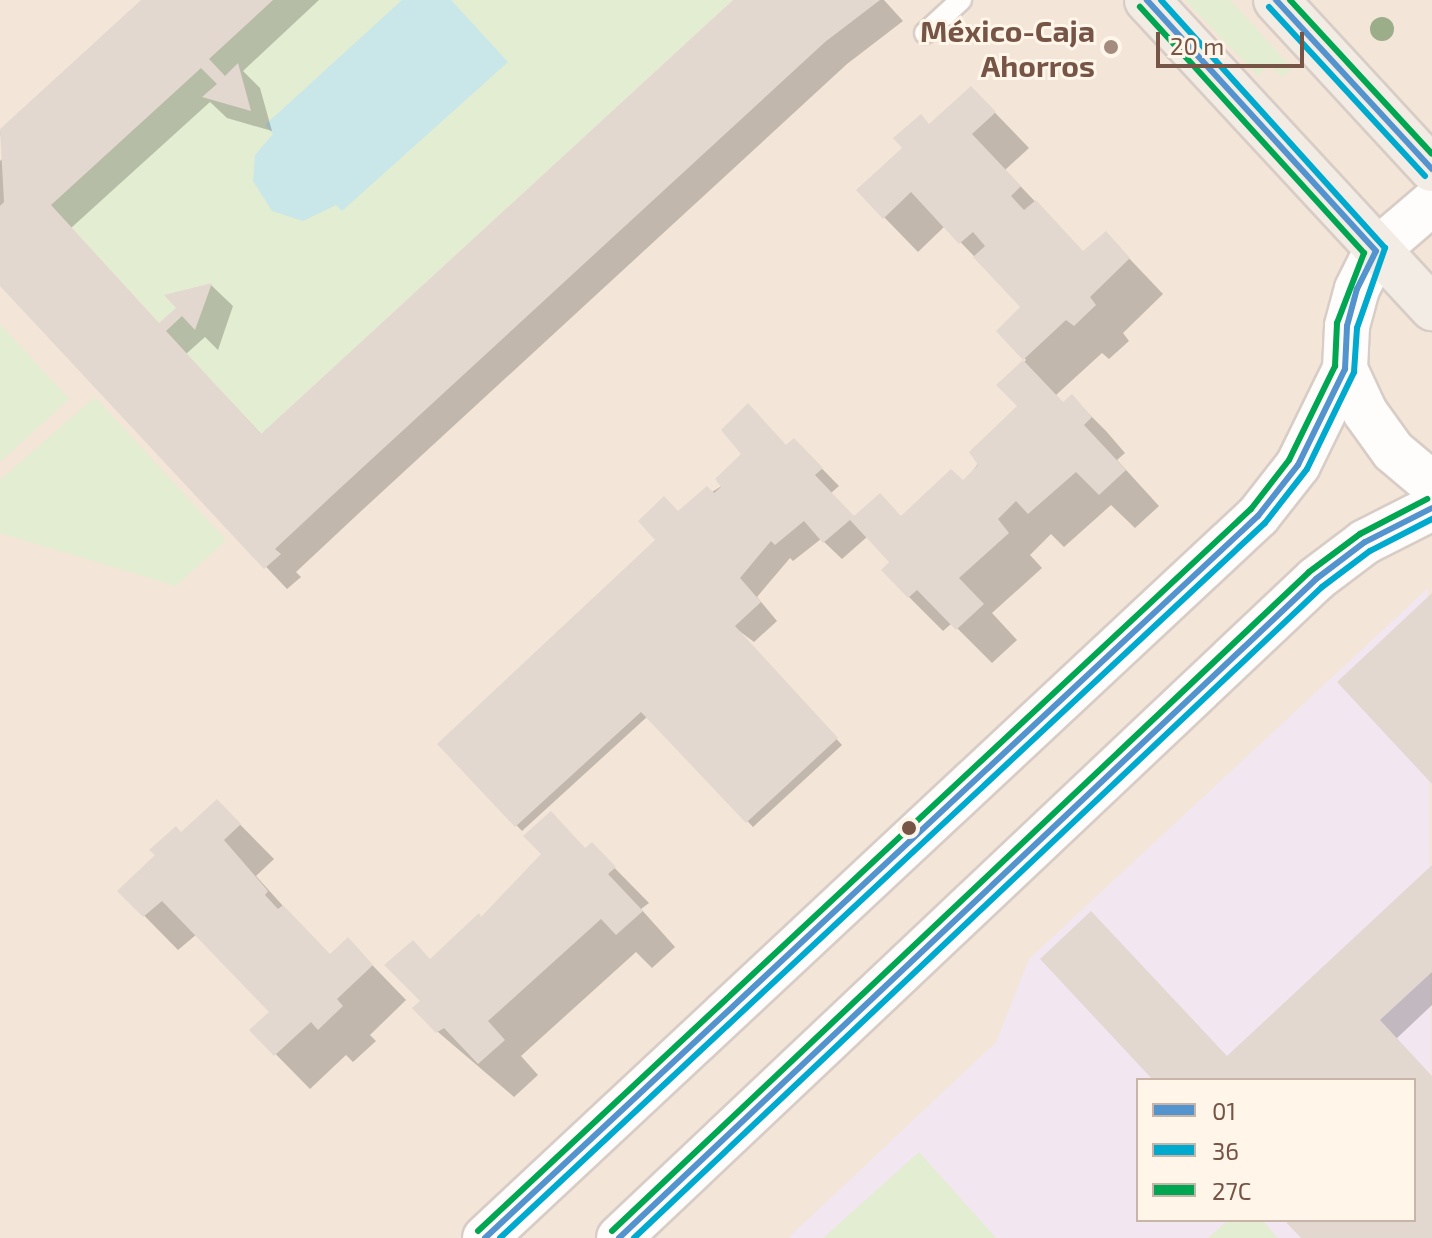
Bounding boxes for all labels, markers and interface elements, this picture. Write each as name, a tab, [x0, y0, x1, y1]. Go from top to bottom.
place label: México-Caja Ahorros	[920, 12, 1095, 82]
scale bar	[1160, 16, 1308, 66]
text: 20 m	[1170, 31, 1224, 60]
marker: México-Caja Ahorros	[1102, 38, 1120, 56]
unlabelled marker	[901, 820, 917, 836]
legend	[1136, 1078, 1416, 1222]
text: 01	[1212, 1096, 1236, 1125]
text: 36	[1212, 1136, 1239, 1165]
text: 27C	[1212, 1176, 1251, 1205]

